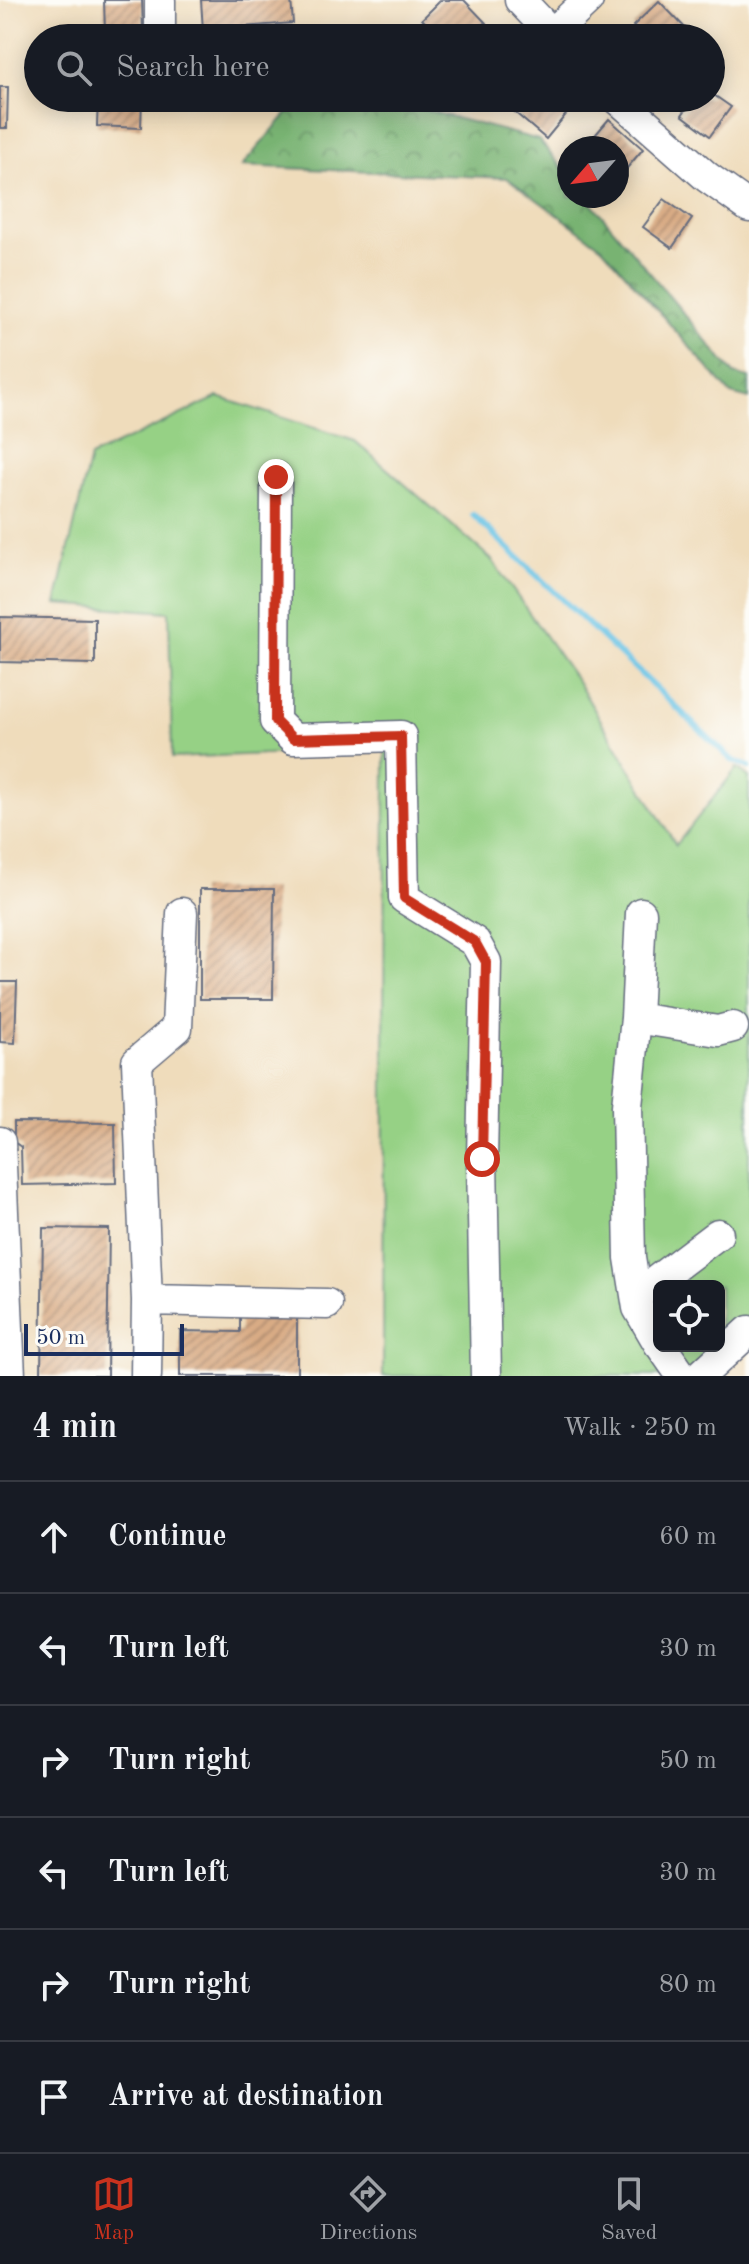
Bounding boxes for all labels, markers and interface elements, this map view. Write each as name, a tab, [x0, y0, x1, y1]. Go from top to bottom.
search box	[24, 24, 725, 112]
icon: search	[52, 46, 96, 90]
text: Search here	[116, 53, 270, 83]
north arrow	[557, 136, 629, 208]
route end	[258, 459, 294, 495]
route start	[464, 1141, 500, 1177]
map controls	[653, 1280, 725, 1352]
button: locate	[653, 1280, 725, 1352]
scale bar	[24, 1320, 184, 1356]
text: 50 m	[36, 1327, 85, 1349]
text: 4 min	[32, 1411, 117, 1445]
text: Walk · 250 m	[563, 1415, 717, 1441]
icon: ahead	[32, 1515, 76, 1559]
text: Continue	[108, 1522, 227, 1552]
text: 60 m	[659, 1524, 717, 1550]
icon: left	[32, 1627, 76, 1671]
text: Turn left	[108, 1634, 229, 1664]
text: 30 m	[659, 1636, 717, 1662]
icon: right	[32, 1739, 76, 1783]
text: Turn right	[108, 1746, 250, 1776]
text: 50 m	[659, 1748, 717, 1774]
icon: left	[32, 1851, 76, 1895]
text: Turn left	[108, 1858, 229, 1888]
text: 30 m	[659, 1860, 717, 1886]
icon: right	[32, 1963, 76, 2007]
text: Turn right	[108, 1970, 250, 2000]
text: 80 m	[659, 1972, 717, 1998]
icon: arrive	[32, 2075, 76, 2119]
text: Arrive at destination	[108, 2082, 383, 2112]
tab: Map	[92, 2172, 136, 2247]
tab: Directions	[320, 2172, 417, 2247]
tab: Saved	[601, 2172, 657, 2247]

